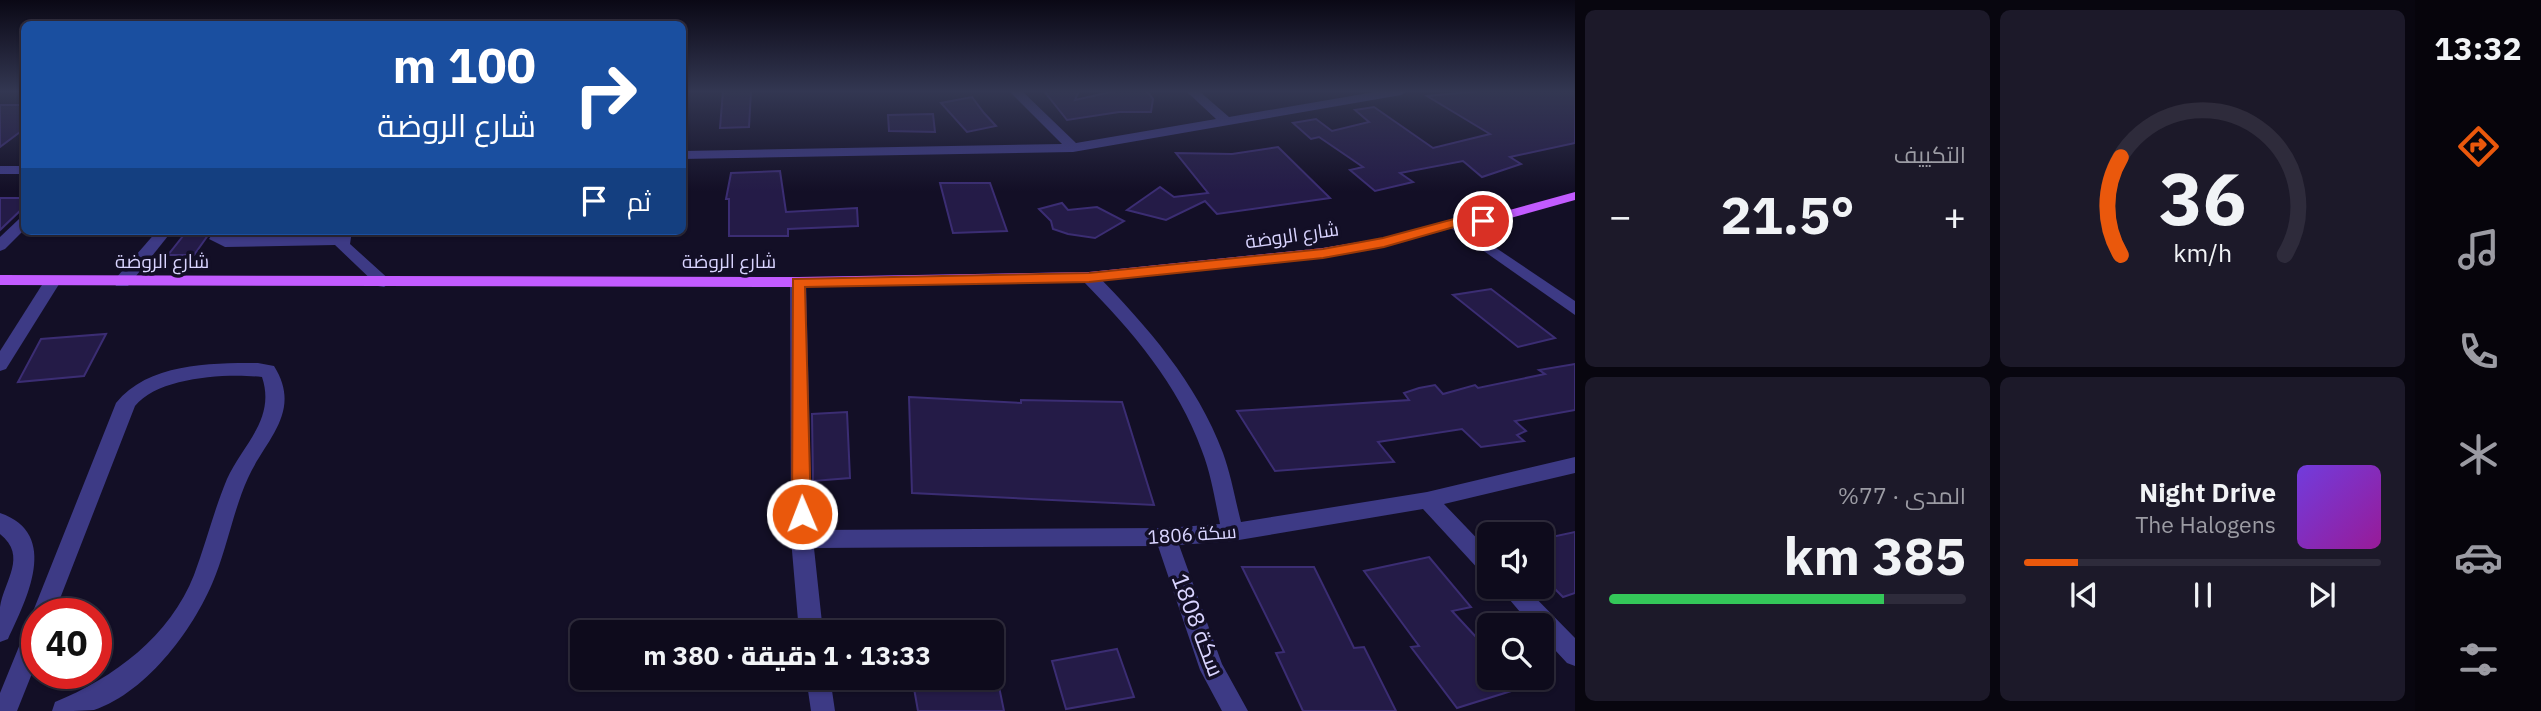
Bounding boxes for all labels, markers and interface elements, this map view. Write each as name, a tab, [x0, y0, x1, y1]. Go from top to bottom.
text: 13:32	[2434, 27, 2522, 69]
text: 100 m	[392, 33, 536, 96]
icon: right	[560, 49, 651, 140]
text: شارع الروضة	[377, 104, 536, 146]
icon: directions	[2454, 122, 2503, 171]
text: التكييف	[1894, 139, 1966, 169]
text: 36	[2159, 150, 2246, 245]
text: 21.5°	[1720, 181, 1855, 248]
icon: arrive	[575, 182, 613, 220]
text: ثم	[627, 184, 651, 218]
pin	[1453, 191, 1513, 251]
text: −	[1609, 191, 1632, 240]
text: +	[1943, 191, 1966, 240]
icon: arrive	[1464, 202, 1502, 240]
street label: شارع الروضة	[1244, 217, 1341, 255]
icon: music	[2454, 225, 2503, 274]
text: km/h	[2173, 235, 2232, 268]
street label: شارع الروضة	[115, 249, 209, 275]
street label: شارع الروضة	[682, 249, 776, 275]
icon: phone	[2454, 327, 2503, 376]
icon: climate	[2454, 430, 2503, 479]
text: Night Drive	[2139, 475, 2276, 509]
position arrow	[765, 477, 839, 551]
text: المدى · 77%	[1838, 480, 1966, 510]
text: The Halogens	[2135, 509, 2276, 539]
street label: سكة 1806	[1147, 519, 1237, 549]
map controls	[1477, 522, 1554, 690]
button: sound	[1477, 522, 1554, 599]
text: 385 km	[1784, 522, 1966, 589]
icon: car	[2454, 533, 2503, 582]
street label: سكة 1808	[1166, 569, 1232, 680]
icon: previous	[2065, 576, 2103, 614]
icon: pause	[2184, 576, 2222, 614]
icon: next	[2303, 576, 2341, 614]
speed limit sign: 40	[21, 598, 112, 689]
button: search	[1477, 613, 1554, 690]
icon: filters	[2454, 635, 2503, 684]
text: 13:33 · 1 دقيقة · 380 m	[643, 638, 931, 672]

